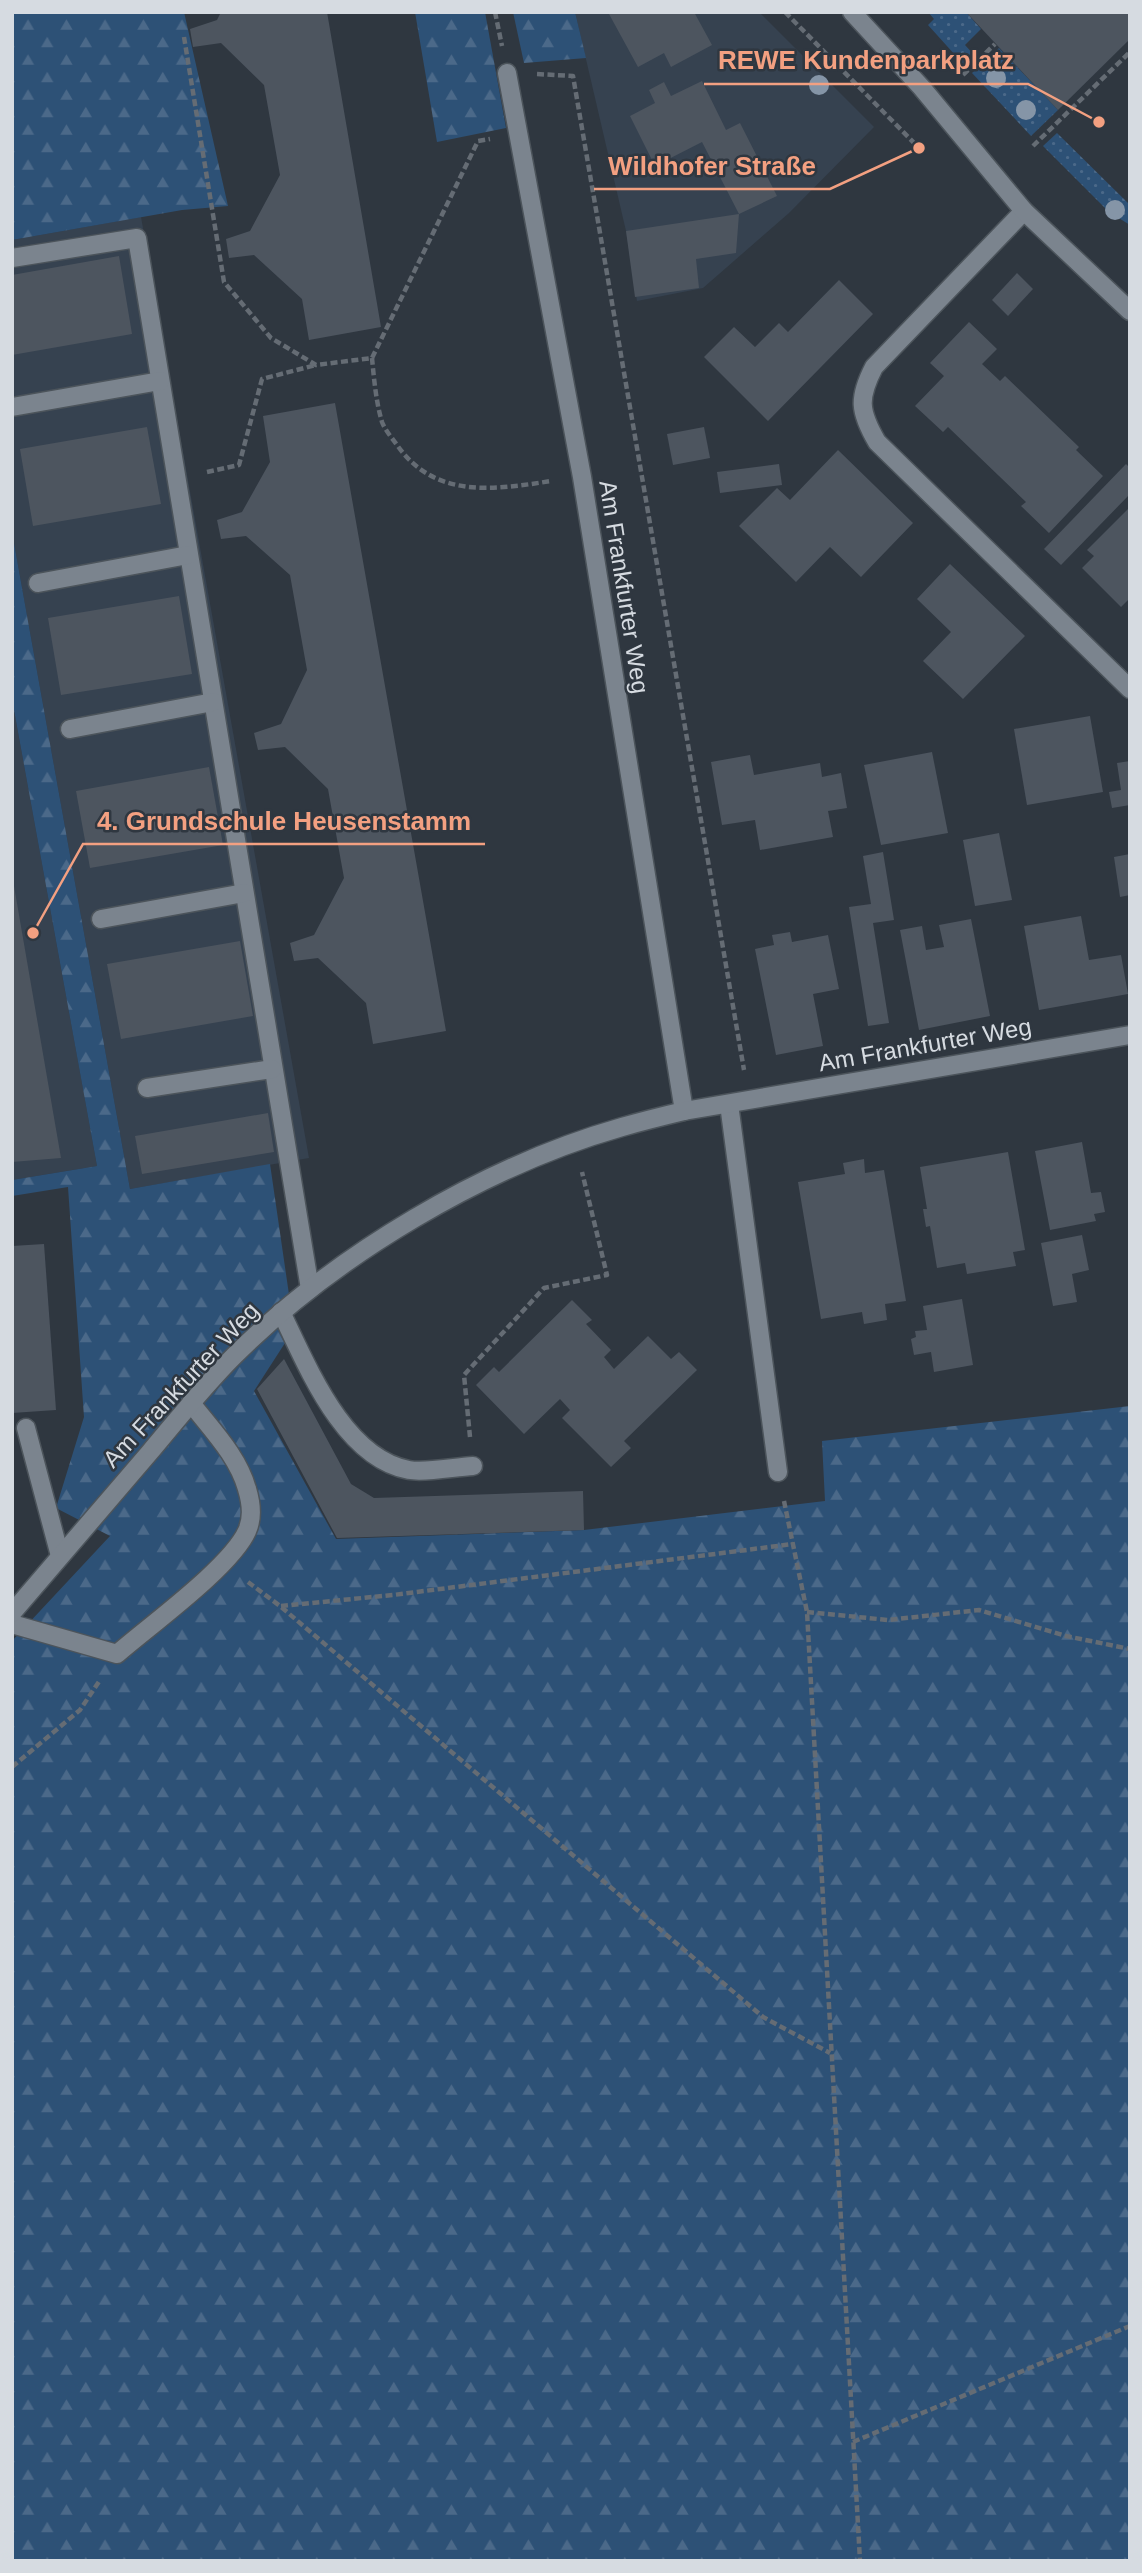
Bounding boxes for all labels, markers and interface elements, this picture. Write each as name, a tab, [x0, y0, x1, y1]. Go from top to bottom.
callout: REWE Kundenparkplatz	[704, 37, 1028, 84]
text: REWE Kundenparkplatz	[718, 45, 1014, 75]
callout: Wildhofer Straße	[594, 142, 830, 189]
text: Wildhofer Straße	[608, 151, 816, 181]
street label: Am Frankfurter Weg	[594, 478, 655, 696]
callout: 4. Grundschule Heusenstamm	[83, 797, 485, 844]
text: 4. Grundschule Heusenstamm	[97, 806, 471, 836]
street label: Am Frankfurter Weg	[816, 1012, 1033, 1077]
street label: Am Frankfurter Weg	[97, 1297, 264, 1473]

